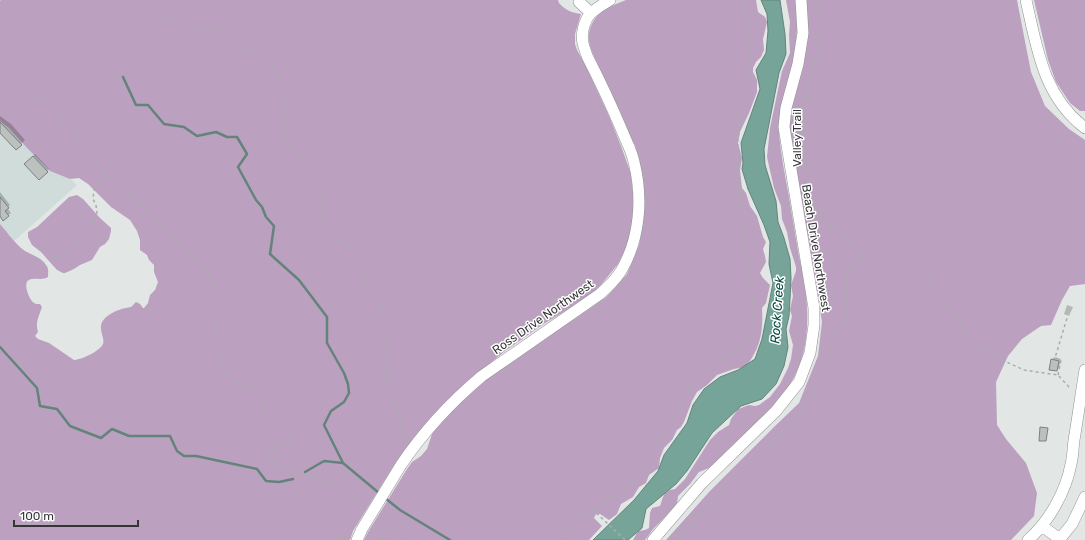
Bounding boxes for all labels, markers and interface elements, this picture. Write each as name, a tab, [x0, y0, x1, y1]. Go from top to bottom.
street label: Valley Trail	[790, 109, 804, 167]
street label: Beach Drive Northwest	[799, 183, 833, 313]
water label: Rock Creek	[767, 275, 787, 344]
street label: Ross Drive Northwest	[490, 277, 597, 357]
scale bar	[14, 502, 138, 528]
text: 100 m	[20, 509, 54, 523]

